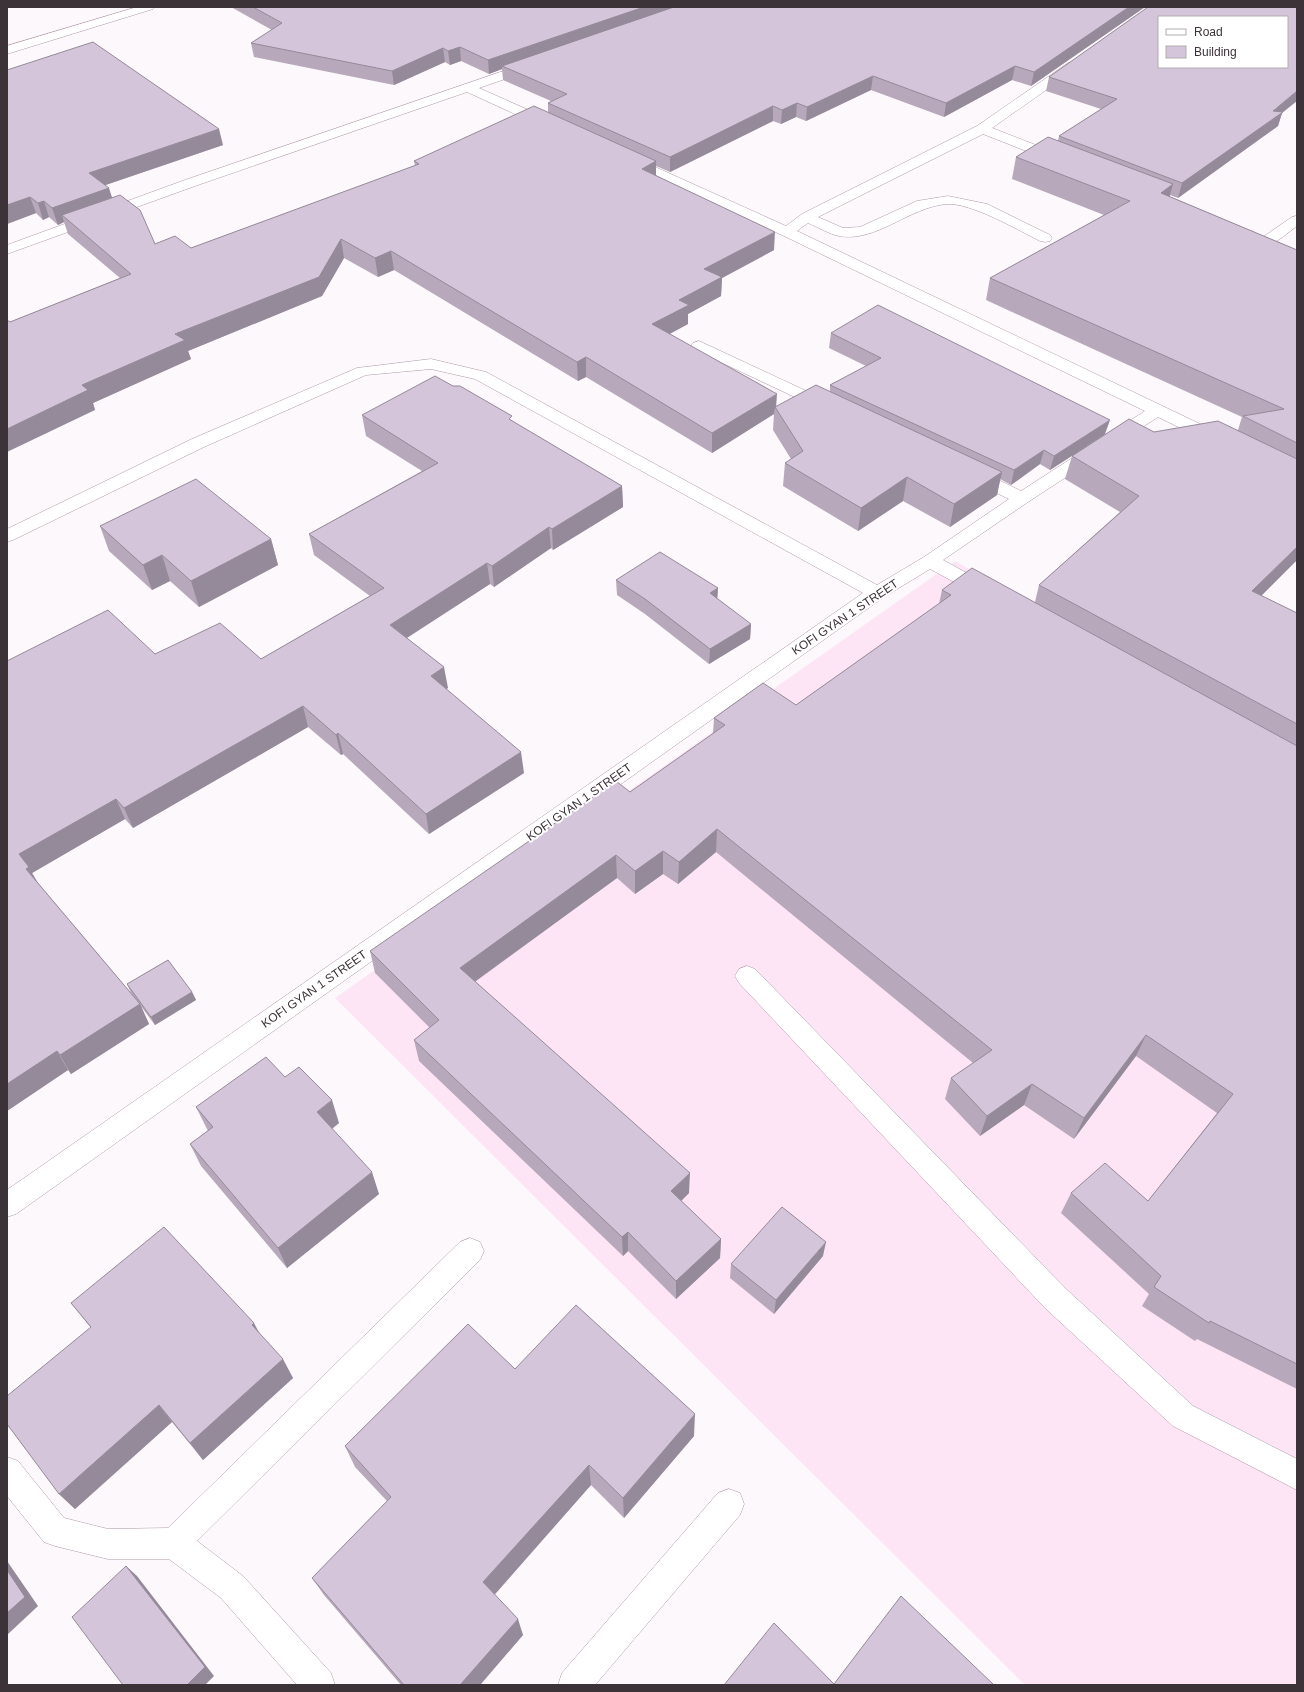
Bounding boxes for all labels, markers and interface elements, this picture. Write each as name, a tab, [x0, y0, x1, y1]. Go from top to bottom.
legend	[1158, 16, 1288, 68]
text: Road	[1194, 25, 1223, 39]
text: Building	[1194, 45, 1237, 59]
street label: KOFI GYAN 1 STREET	[789, 576, 901, 658]
street label: KOFI GYAN 1 STREET	[524, 760, 635, 844]
street label: KOFI GYAN 1 STREET	[259, 947, 370, 1031]

